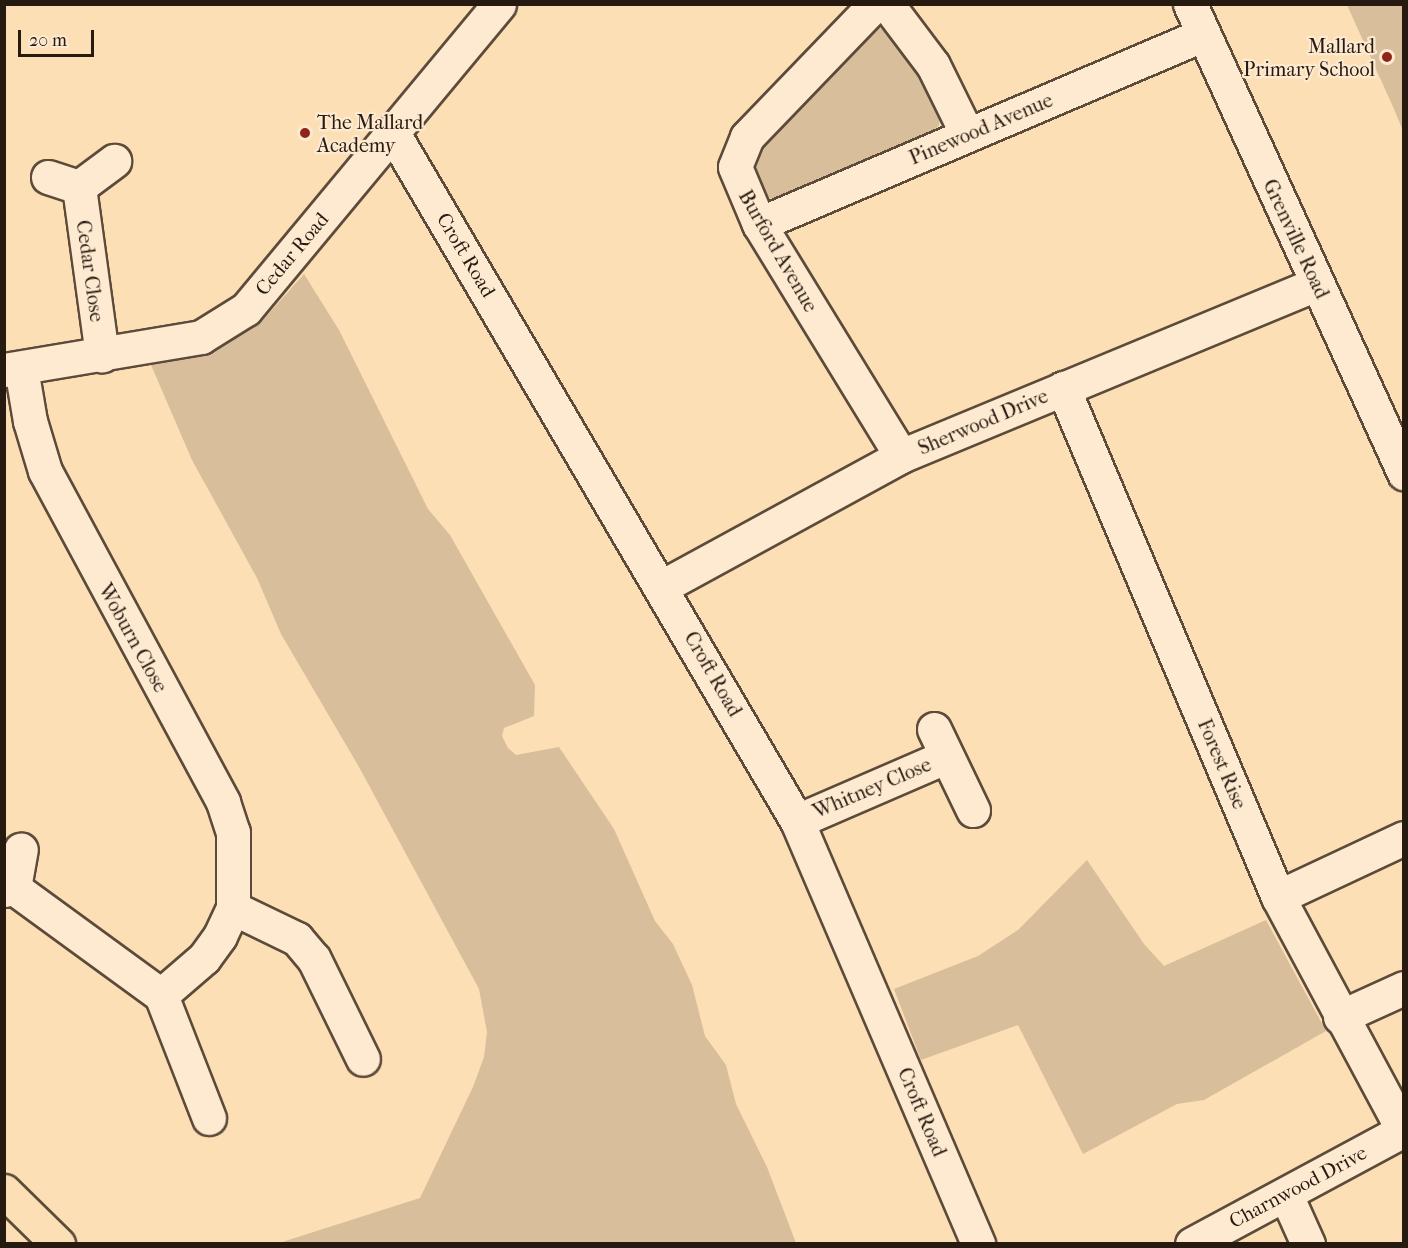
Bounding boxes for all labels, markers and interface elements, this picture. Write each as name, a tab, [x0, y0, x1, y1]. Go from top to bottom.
scale bar	[21, 18, 98, 56]
text: 20 m	[29, 30, 67, 51]
place label: Mallard Primary School	[1243, 34, 1375, 81]
marker: Mallard Primary School	[1380, 50, 1394, 64]
street label: Pinewood Avenue	[906, 88, 1056, 170]
place label: The Mallard Academy	[317, 110, 423, 157]
marker: The Mallard Academy	[298, 126, 312, 140]
street label: Grenville Road	[1258, 175, 1334, 303]
street label: Burford Avenue	[733, 186, 823, 316]
street label: Cedar Road	[250, 208, 334, 300]
street label: Croft Road	[431, 208, 501, 302]
street label: Cedar Close	[71, 219, 109, 323]
street label: Sherwood Drive	[914, 384, 1052, 460]
street label: Woburn Close	[93, 579, 173, 697]
street label: Croft Road	[679, 627, 747, 721]
street label: Forest Rise	[1192, 715, 1252, 813]
street label: Whitney Close	[809, 752, 935, 824]
street label: Croft Road	[893, 1064, 951, 1160]
street label: Charnwood Drive	[1225, 1141, 1371, 1233]

